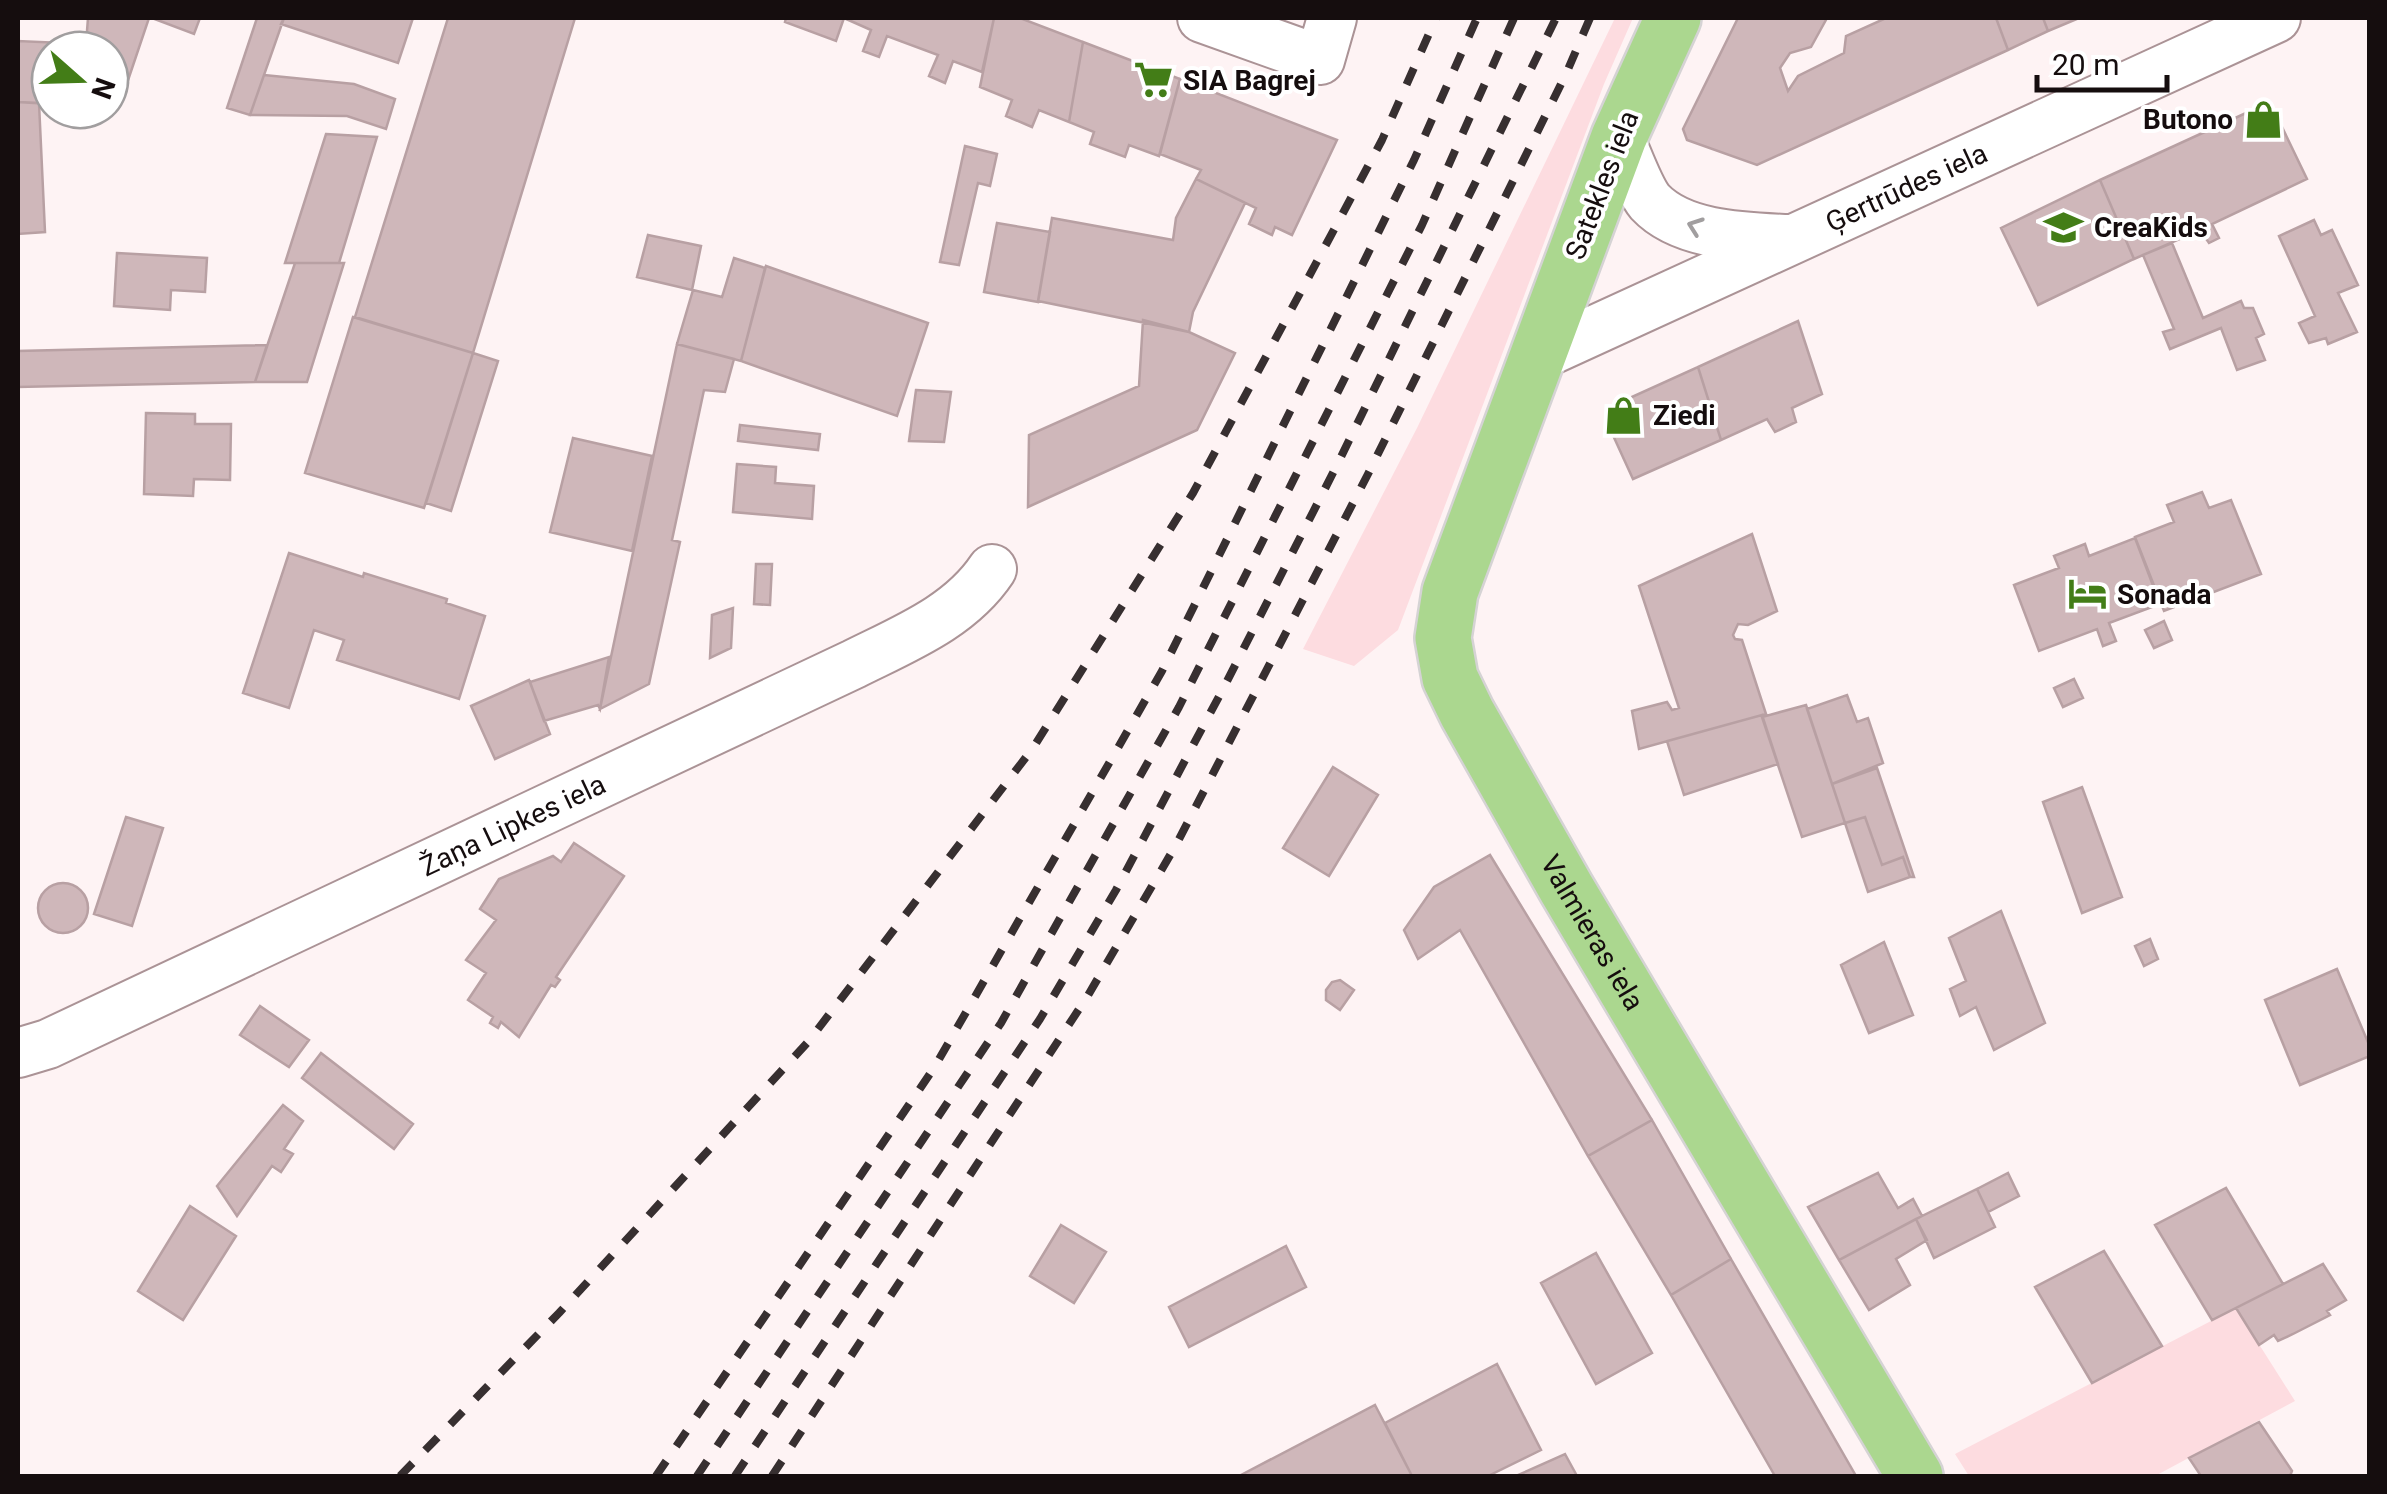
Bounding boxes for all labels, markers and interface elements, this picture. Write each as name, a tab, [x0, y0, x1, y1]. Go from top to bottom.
north arrow	[30, 30, 130, 130]
scale bar	[2037, 30, 2167, 92]
text: 20 m	[2052, 47, 2119, 82]
supermarket icon: SIA Bagrej	[1132, 59, 1174, 101]
place label: SIA Bagrej	[1183, 64, 1316, 97]
text: N	[84, 73, 122, 103]
shop icon: Butono	[2242, 98, 2284, 140]
place label: Butono	[2143, 103, 2233, 136]
street label: Satekles iela	[1558, 106, 1646, 264]
street label: Ģertrūdes iela	[1820, 136, 1992, 239]
school or university icon: CreaKids	[2043, 206, 2085, 248]
place label: CreaKids	[2094, 211, 2208, 244]
one-way arrow	[1687, 217, 1704, 238]
shop icon: Ziedi	[1602, 394, 1644, 436]
place label: Ziedi	[1653, 399, 1716, 432]
hotel icon: Sonada	[2066, 573, 2108, 615]
place label: Sonada	[2117, 578, 2211, 611]
street label: Žaņa Lipkes iela	[415, 767, 611, 883]
street label: Valmieras iela	[1534, 849, 1651, 1016]

